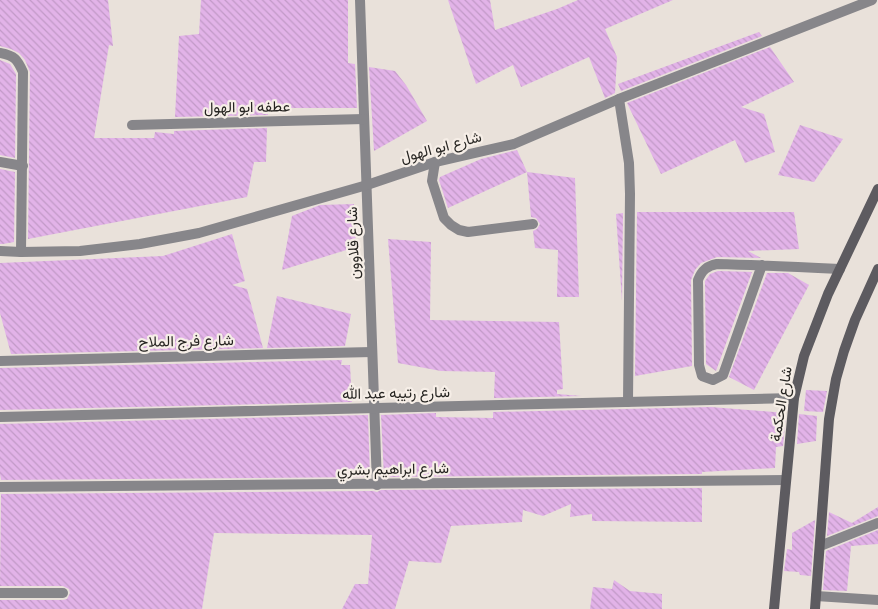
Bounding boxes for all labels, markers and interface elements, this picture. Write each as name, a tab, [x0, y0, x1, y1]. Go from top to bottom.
street label: عطفه ابو الهول	[204, 97, 290, 117]
street label: شارع ابو الهول	[398, 127, 484, 168]
street label: شارع قلاوون	[343, 206, 365, 280]
street label: شارع فرج الملاح	[138, 331, 234, 353]
street label: شارع الحكمة	[766, 365, 798, 443]
street label: شارع رتيبه عبد الله	[342, 383, 450, 405]
street label: شارع ابراهيم بشري	[337, 459, 449, 483]

